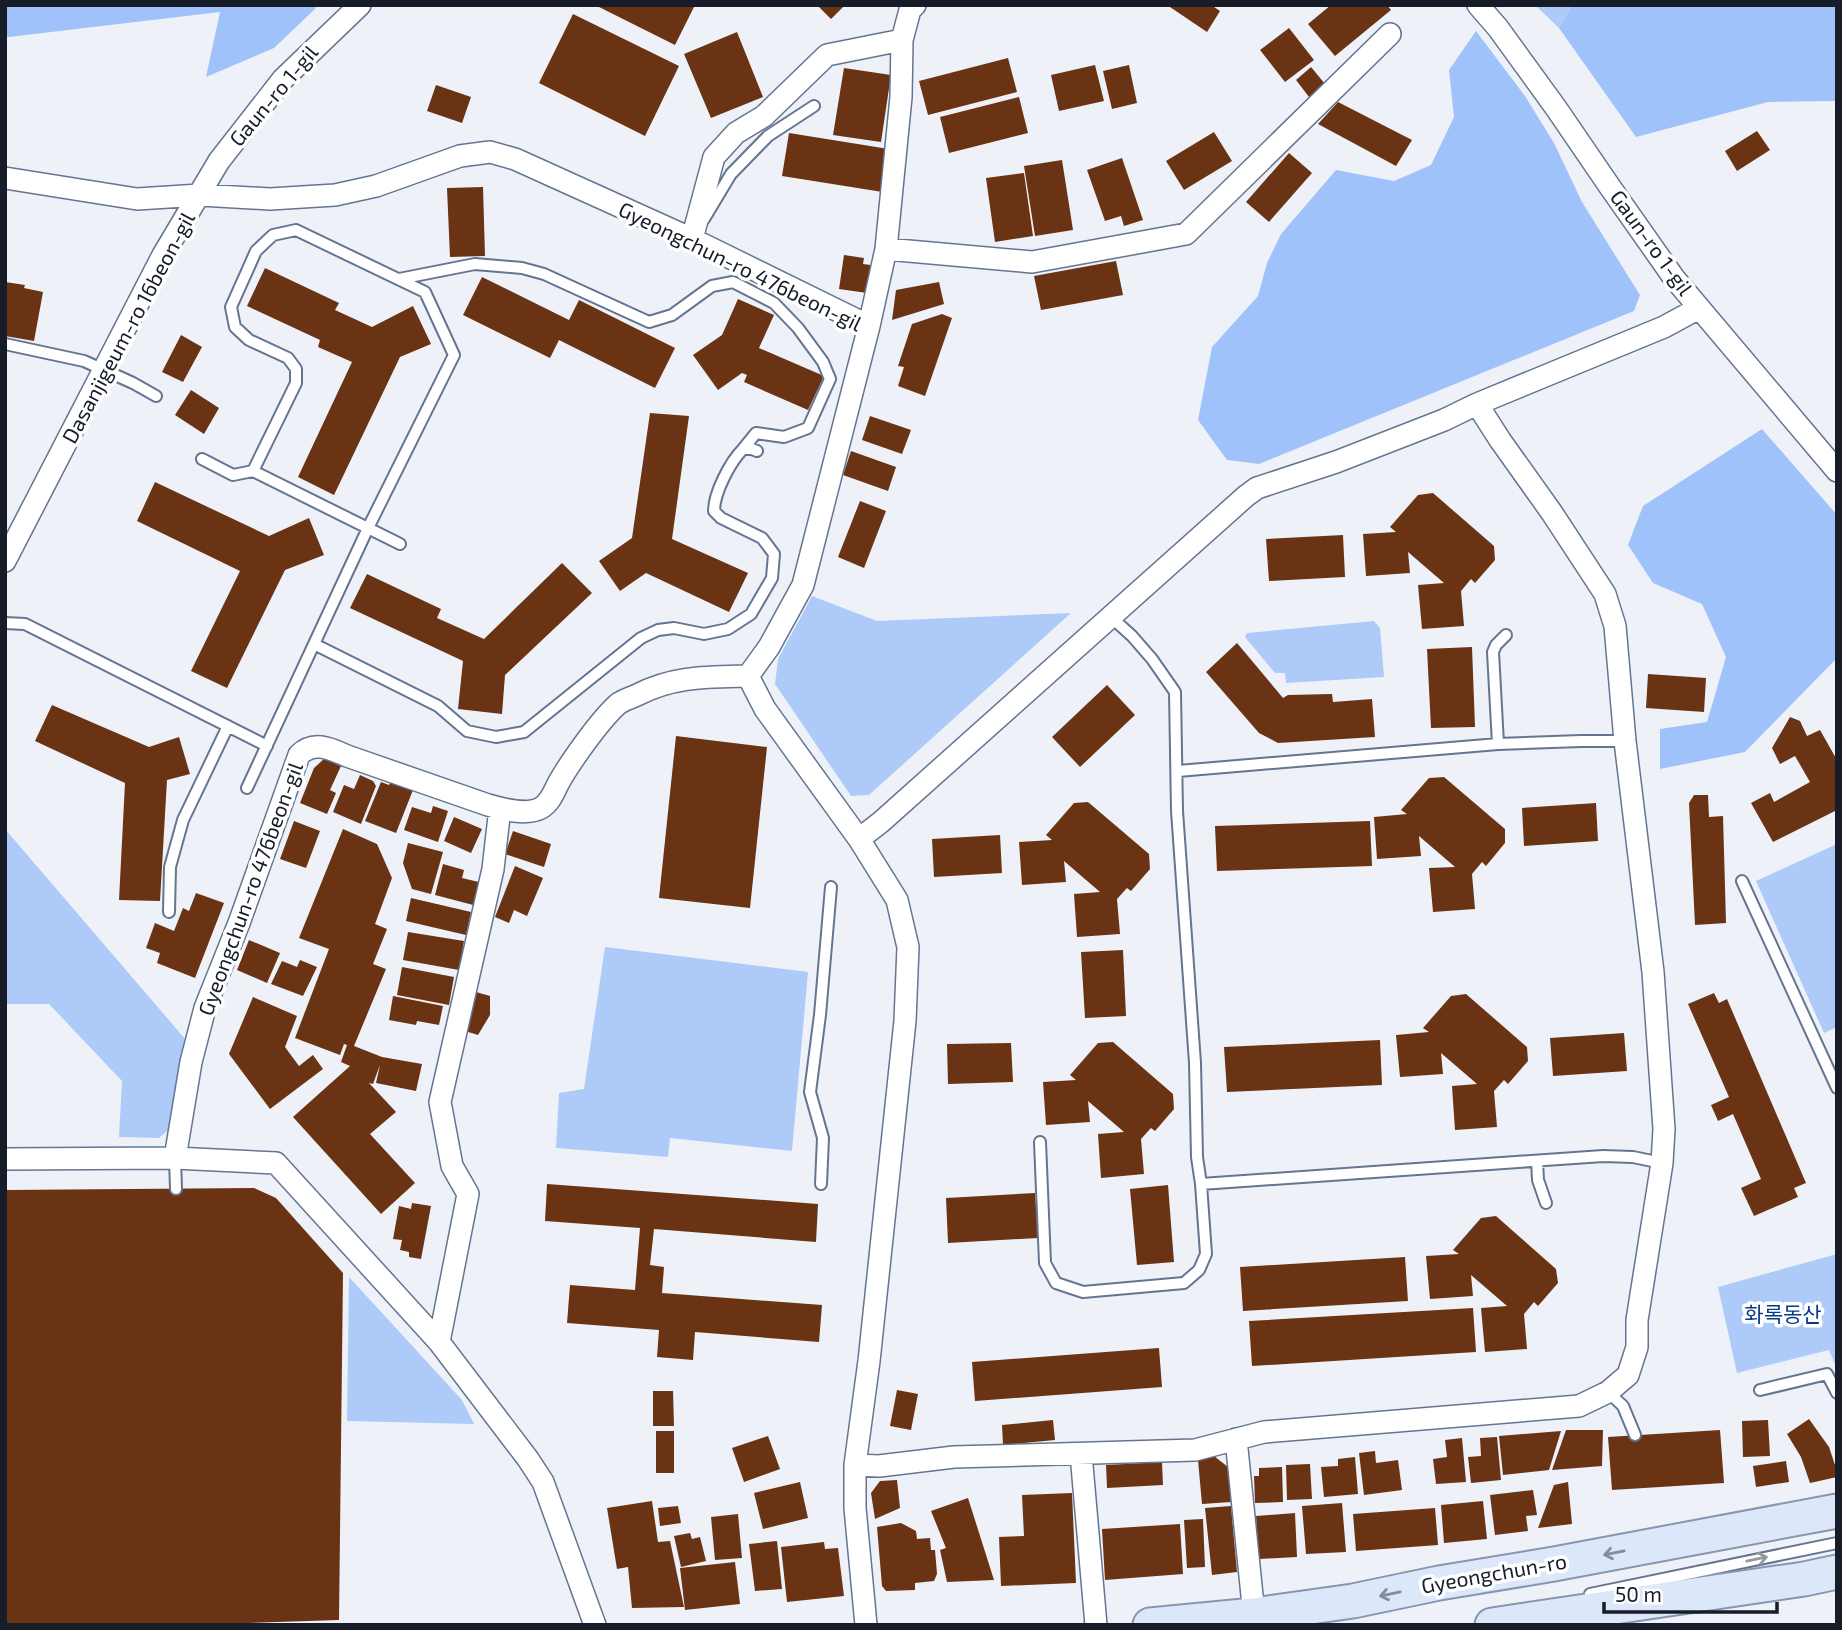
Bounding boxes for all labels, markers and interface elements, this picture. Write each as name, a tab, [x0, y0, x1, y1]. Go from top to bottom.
street label: Gaun-ro 1-gil	[223, 39, 323, 151]
street label: Gaun-ro 1-gil	[1606, 185, 1699, 300]
street label: Gyeongchun-ro 476beon-gil	[615, 196, 867, 336]
street label: Dasanjigeum-ro 16beon-gil	[56, 207, 201, 448]
street label: Gyeongchun-ro 476beon-gil	[192, 758, 307, 1019]
park label: 화록동산	[1744, 1301, 1822, 1326]
one-way arrow	[1603, 1546, 1626, 1560]
street label: Gyeongchun-ro	[1419, 1547, 1568, 1598]
one-way arrow	[1745, 1552, 1768, 1566]
scale bar	[1604, 1570, 1777, 1614]
text: 50 m	[1615, 1581, 1662, 1606]
one-way arrow	[1379, 1587, 1402, 1601]

